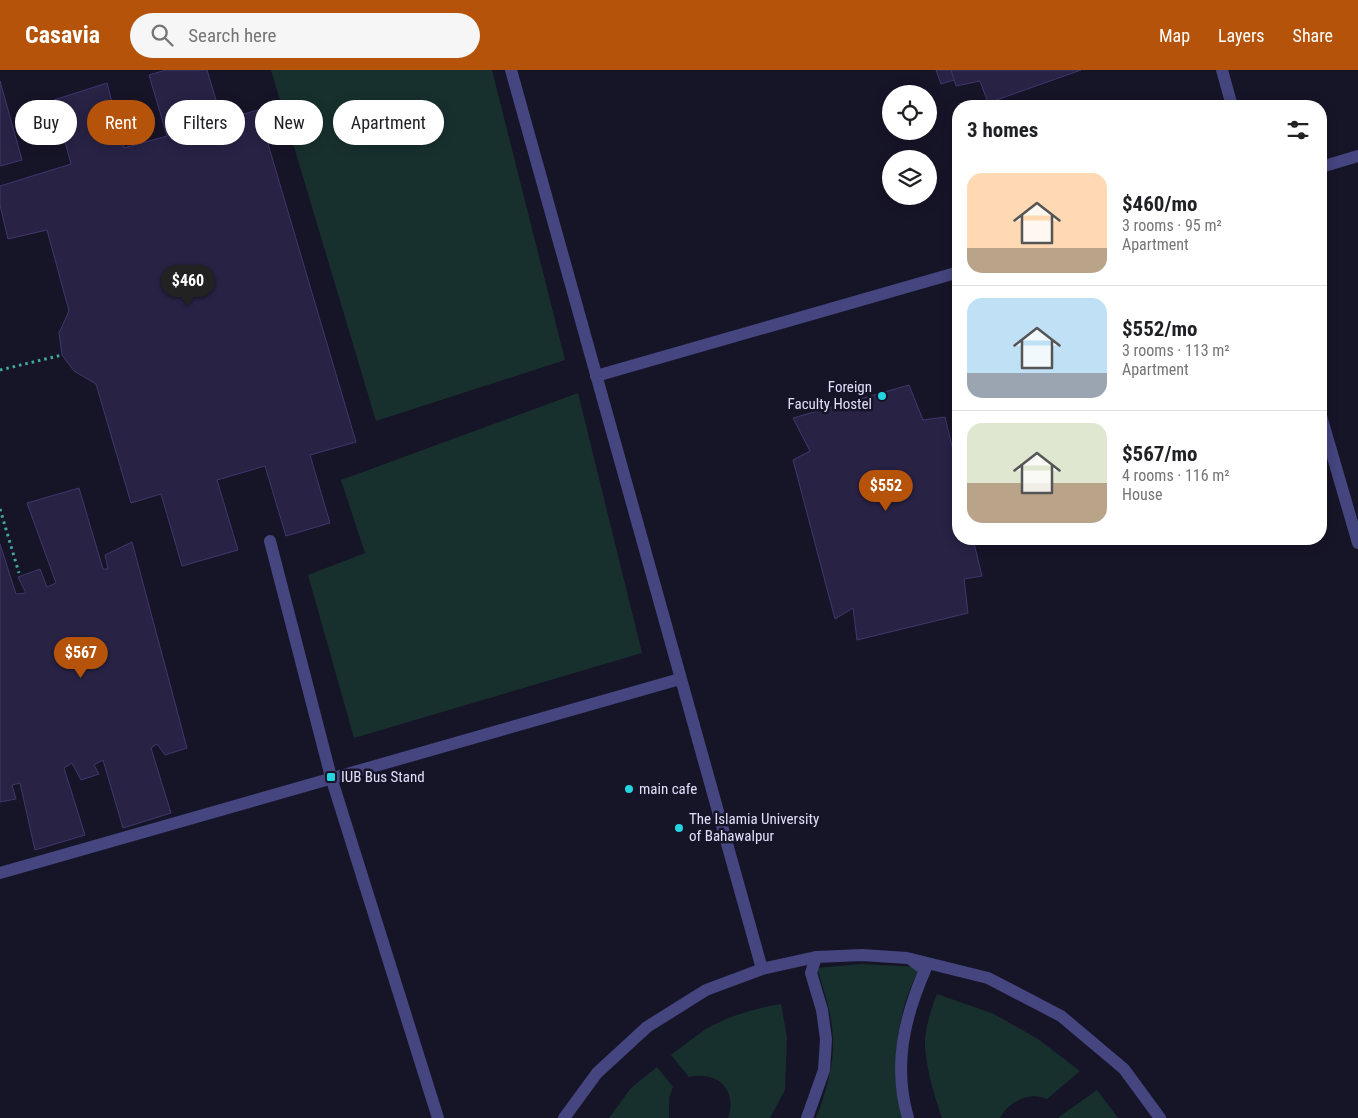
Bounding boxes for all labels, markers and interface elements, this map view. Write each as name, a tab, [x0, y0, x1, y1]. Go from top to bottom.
search box	[130, 13, 480, 58]
text: Casavia	[25, 21, 100, 49]
icon: search	[148, 21, 176, 49]
text: Search here	[188, 24, 277, 47]
text: Map	[1159, 25, 1190, 46]
text: Layers	[1218, 25, 1265, 46]
text: Share	[1293, 25, 1333, 46]
map controls	[882, 85, 937, 205]
button: locate	[882, 85, 937, 140]
chip: Buy	[15, 100, 77, 145]
chip: Rent	[87, 100, 155, 145]
chip: Filters	[165, 100, 245, 145]
chip: New	[255, 100, 323, 145]
chip: Apartment	[333, 100, 444, 145]
icon: filters	[1284, 116, 1312, 144]
text: 3 homes	[967, 118, 1038, 142]
button: layers	[882, 150, 937, 205]
text: $460/mo	[1122, 192, 1197, 216]
icon: home	[1007, 193, 1067, 253]
text: 3 rooms · 95 m²	[1122, 216, 1222, 235]
text: Apartment	[1122, 235, 1189, 254]
pin: $460	[158, 264, 218, 307]
text: $460	[172, 271, 204, 290]
text: $552/mo	[1122, 317, 1197, 341]
icon: home	[1007, 318, 1067, 378]
text: 3 rooms · 113 m²	[1122, 341, 1230, 360]
text: Apartment	[1122, 360, 1189, 379]
place label: Foreign Faculty Hostel	[788, 378, 872, 413]
marker: Foreign Faculty Hostel	[876, 390, 888, 402]
text: $567/mo	[1122, 442, 1197, 466]
icon: home	[1007, 443, 1067, 503]
text: 4 rooms · 116 m²	[1122, 466, 1230, 485]
pin: $552	[856, 470, 916, 512]
text: $552	[870, 476, 902, 495]
text: House	[1122, 485, 1162, 504]
pin: $567	[51, 636, 111, 679]
text: $567	[65, 643, 97, 662]
place label: IUB Bus Stand	[341, 768, 425, 786]
marker: IUB Bus Stand	[325, 771, 337, 783]
place label: main cafe	[639, 780, 697, 798]
marker: main cafe	[623, 783, 635, 795]
place label: The Islamia University of Bahawalpur	[689, 810, 819, 845]
marker: The Islamia University of Bahawalpur	[673, 822, 685, 834]

